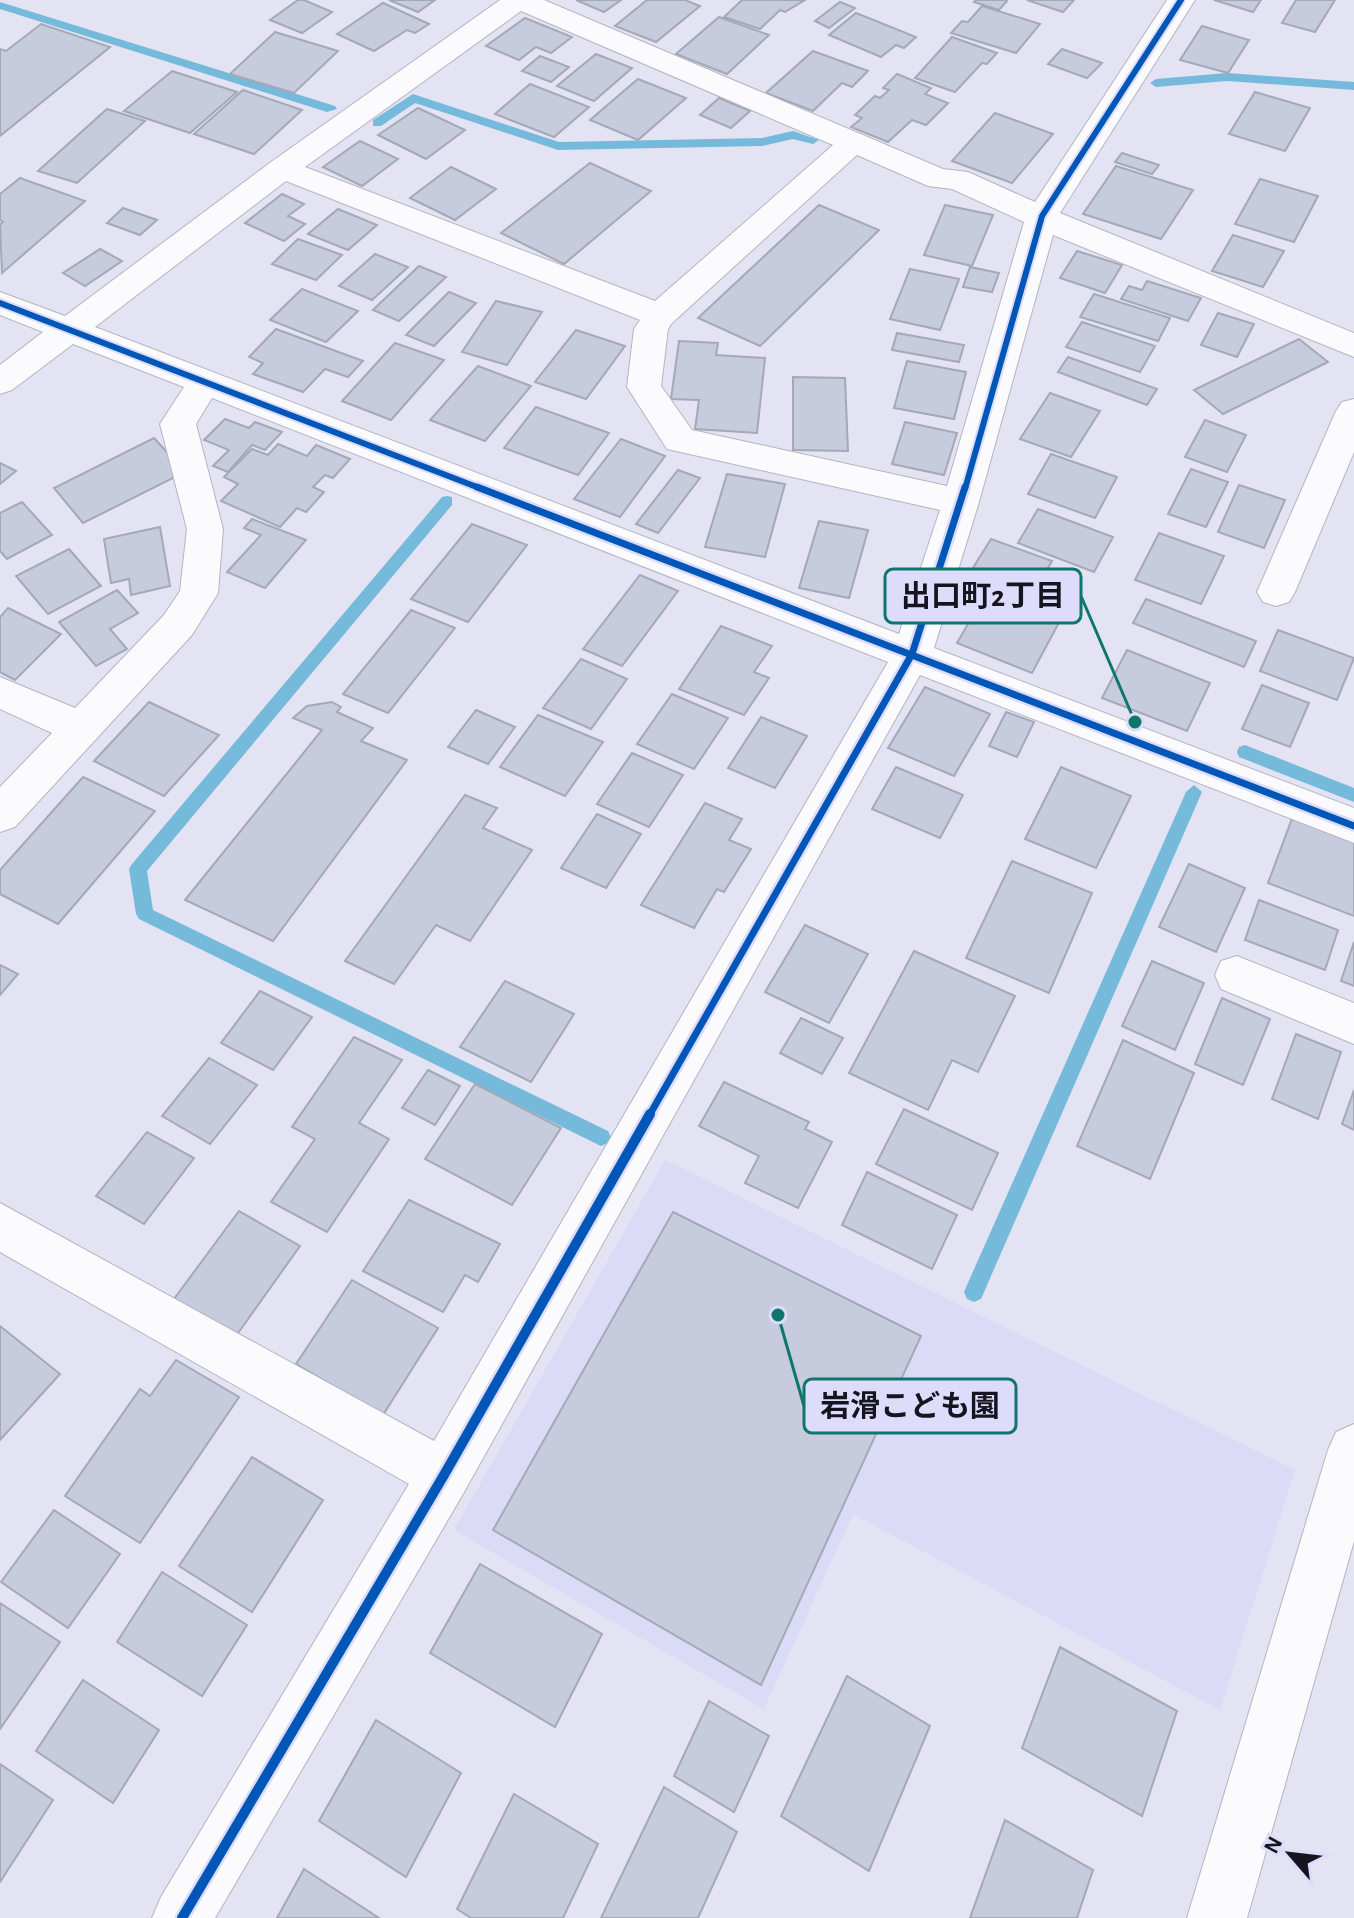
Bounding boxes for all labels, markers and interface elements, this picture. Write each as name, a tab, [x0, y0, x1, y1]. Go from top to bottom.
callout: 出口町2丁目	[885, 569, 1081, 623]
text: 出口町2丁目	[901, 580, 1065, 612]
callout: 岩滑こども園	[804, 1379, 1016, 1433]
text: 岩滑こども園	[820, 1390, 1000, 1422]
north arrow	[1250, 1814, 1330, 1894]
text: N	[1260, 1833, 1287, 1857]

